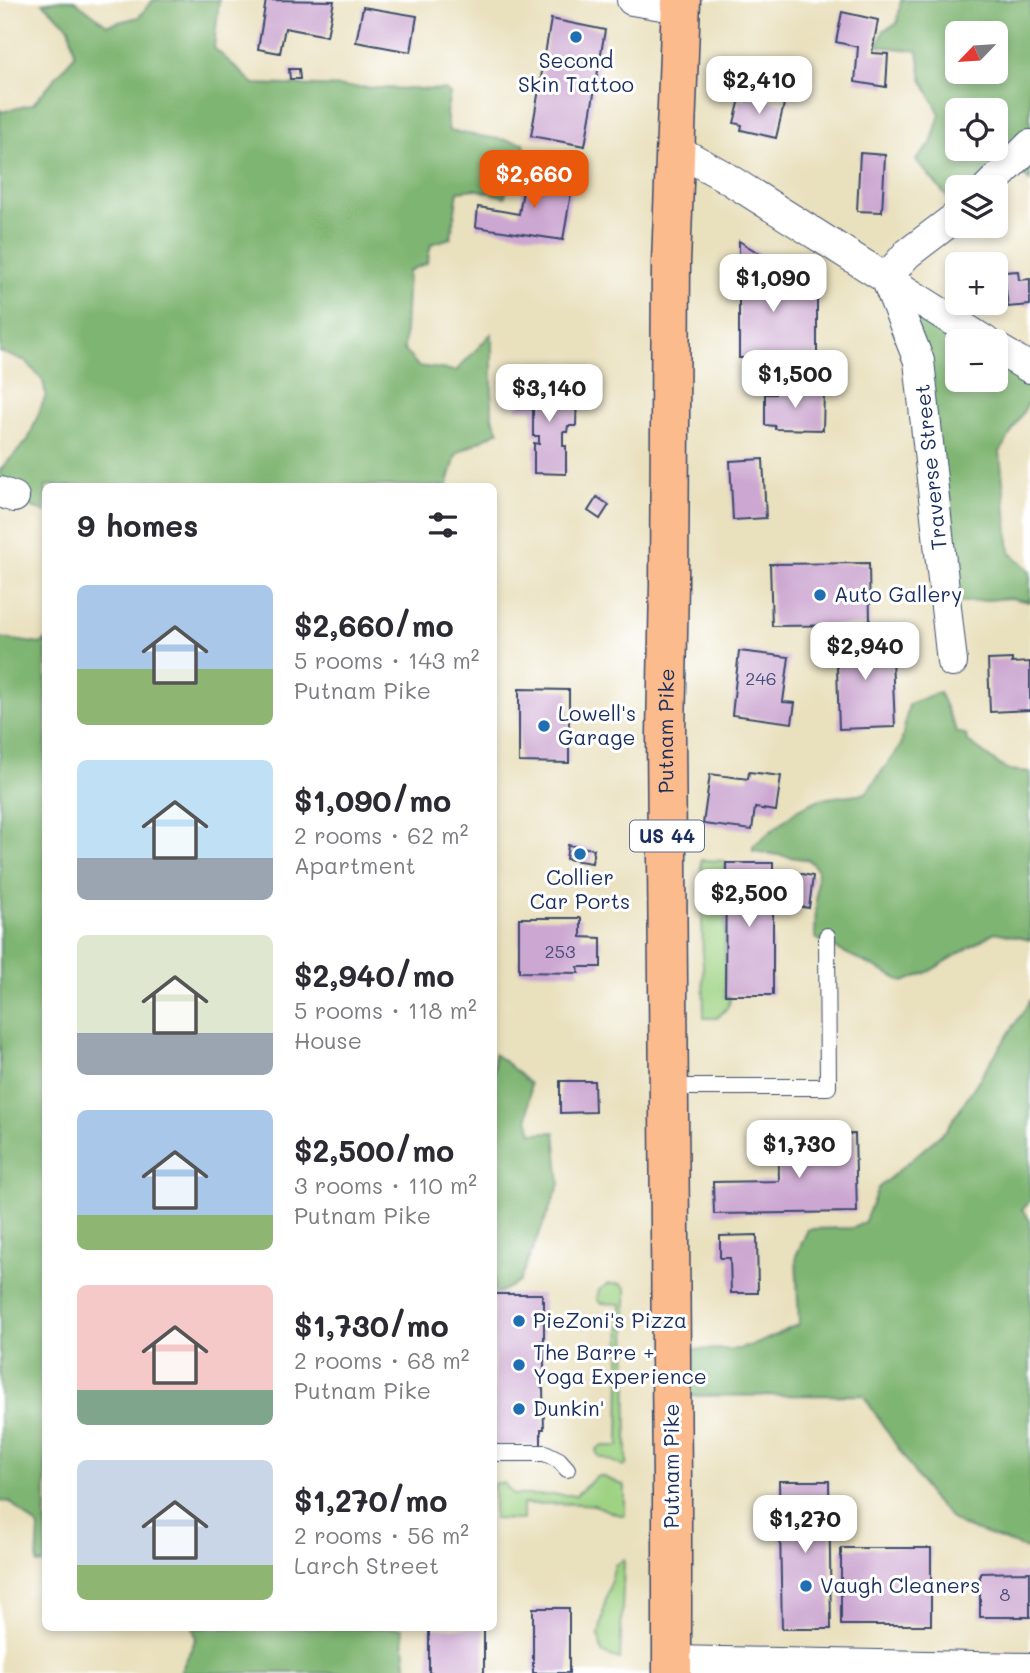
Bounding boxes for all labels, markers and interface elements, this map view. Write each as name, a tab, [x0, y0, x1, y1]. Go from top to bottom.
north arrow	[945, 21, 1008, 84]
map controls	[945, 21, 1008, 392]
marker: Second Skin Tattoo	[568, 29, 584, 45]
place label: Second Skin Tattoo	[518, 46, 634, 97]
pin: $2,410	[702, 57, 816, 116]
text: $2,410	[722, 64, 796, 94]
button: locate	[945, 98, 1008, 161]
pin: $2,660	[477, 150, 591, 210]
text: $2,660	[496, 158, 572, 188]
button: layers	[945, 175, 1008, 238]
button: +	[945, 252, 1008, 315]
pin: $1,090	[716, 254, 830, 314]
text: $1,090	[736, 262, 810, 292]
button: −	[945, 329, 1008, 392]
pin: $1,500	[738, 350, 852, 410]
text: $1,500	[758, 358, 832, 388]
pin: $3,140	[492, 364, 606, 424]
text: $3,140	[512, 372, 586, 402]
street label: Traverse Street	[907, 383, 952, 551]
text: 9 homes	[77, 505, 198, 545]
icon: filters	[424, 506, 462, 544]
place label: Auto Gallery	[834, 580, 962, 607]
marker: Auto Gallery	[812, 587, 828, 603]
text: $2,660/mo	[294, 605, 454, 645]
icon: home	[133, 613, 217, 697]
pin: $2,940	[808, 622, 922, 682]
text: $2,940	[826, 630, 904, 660]
text: 5 rooms · 143 m²	[294, 645, 480, 675]
house number: 246	[745, 666, 777, 690]
street label: Putnam Pike	[651, 668, 679, 794]
text: Putnam Pike	[294, 675, 431, 705]
place label: Lowell's Garage	[558, 699, 636, 750]
marker: Lowell's Garage	[536, 718, 552, 734]
text: $1,090/mo	[294, 780, 451, 820]
icon: home	[133, 788, 217, 872]
text: 2 rooms · 62 m²	[294, 820, 468, 850]
road number: US 44	[630, 820, 704, 852]
marker: Collier Car Ports	[572, 846, 588, 862]
text: Apartment	[294, 850, 416, 880]
place label: Collier Car Ports	[530, 863, 630, 914]
pin: $2,500	[692, 870, 806, 929]
text: $2,500	[710, 877, 788, 907]
house number: 253	[544, 939, 576, 963]
text: $2,940/mo	[294, 955, 454, 995]
icon: home	[133, 963, 217, 1047]
text: 5 rooms · 118 m²	[294, 995, 477, 1025]
text: House	[294, 1025, 362, 1055]
pin: $1,730	[742, 1120, 856, 1180]
text: $1,730	[763, 1128, 835, 1158]
text: $2,500/mo	[294, 1130, 454, 1170]
icon: home	[133, 1138, 217, 1222]
text: 3 rooms · 110 m²	[294, 1170, 477, 1200]
text: Putnam Pike	[294, 1200, 431, 1230]
text: $1,730/mo	[294, 1305, 449, 1345]
place label: PieZoni's Pizza	[533, 1306, 687, 1333]
icon: home	[133, 1313, 217, 1397]
marker: PieZoni's Pizza	[511, 1313, 527, 1329]
place label: The Barre + Yoga Experience	[533, 1338, 707, 1389]
text: 2 rooms · 68 m²	[294, 1345, 469, 1375]
marker: The Barre + Yoga Experience	[511, 1357, 527, 1373]
text: Putnam Pike	[294, 1375, 431, 1405]
place label: Dunkin'	[533, 1394, 604, 1421]
marker: Dunkin'	[511, 1401, 527, 1417]
street label: Putnam Pike	[657, 1403, 684, 1529]
text: $1,270/mo	[294, 1480, 447, 1520]
icon: home	[133, 1488, 217, 1572]
pin: $1,270	[748, 1496, 862, 1555]
text: $1,270	[769, 1503, 841, 1533]
text: 2 rooms · 56 m²	[294, 1520, 469, 1550]
text: Larch Street	[294, 1550, 439, 1580]
place label: Vaugh Cleaners	[820, 1571, 981, 1598]
marker: Vaugh Cleaners	[798, 1578, 814, 1594]
house number: 8	[1000, 1582, 1011, 1606]

